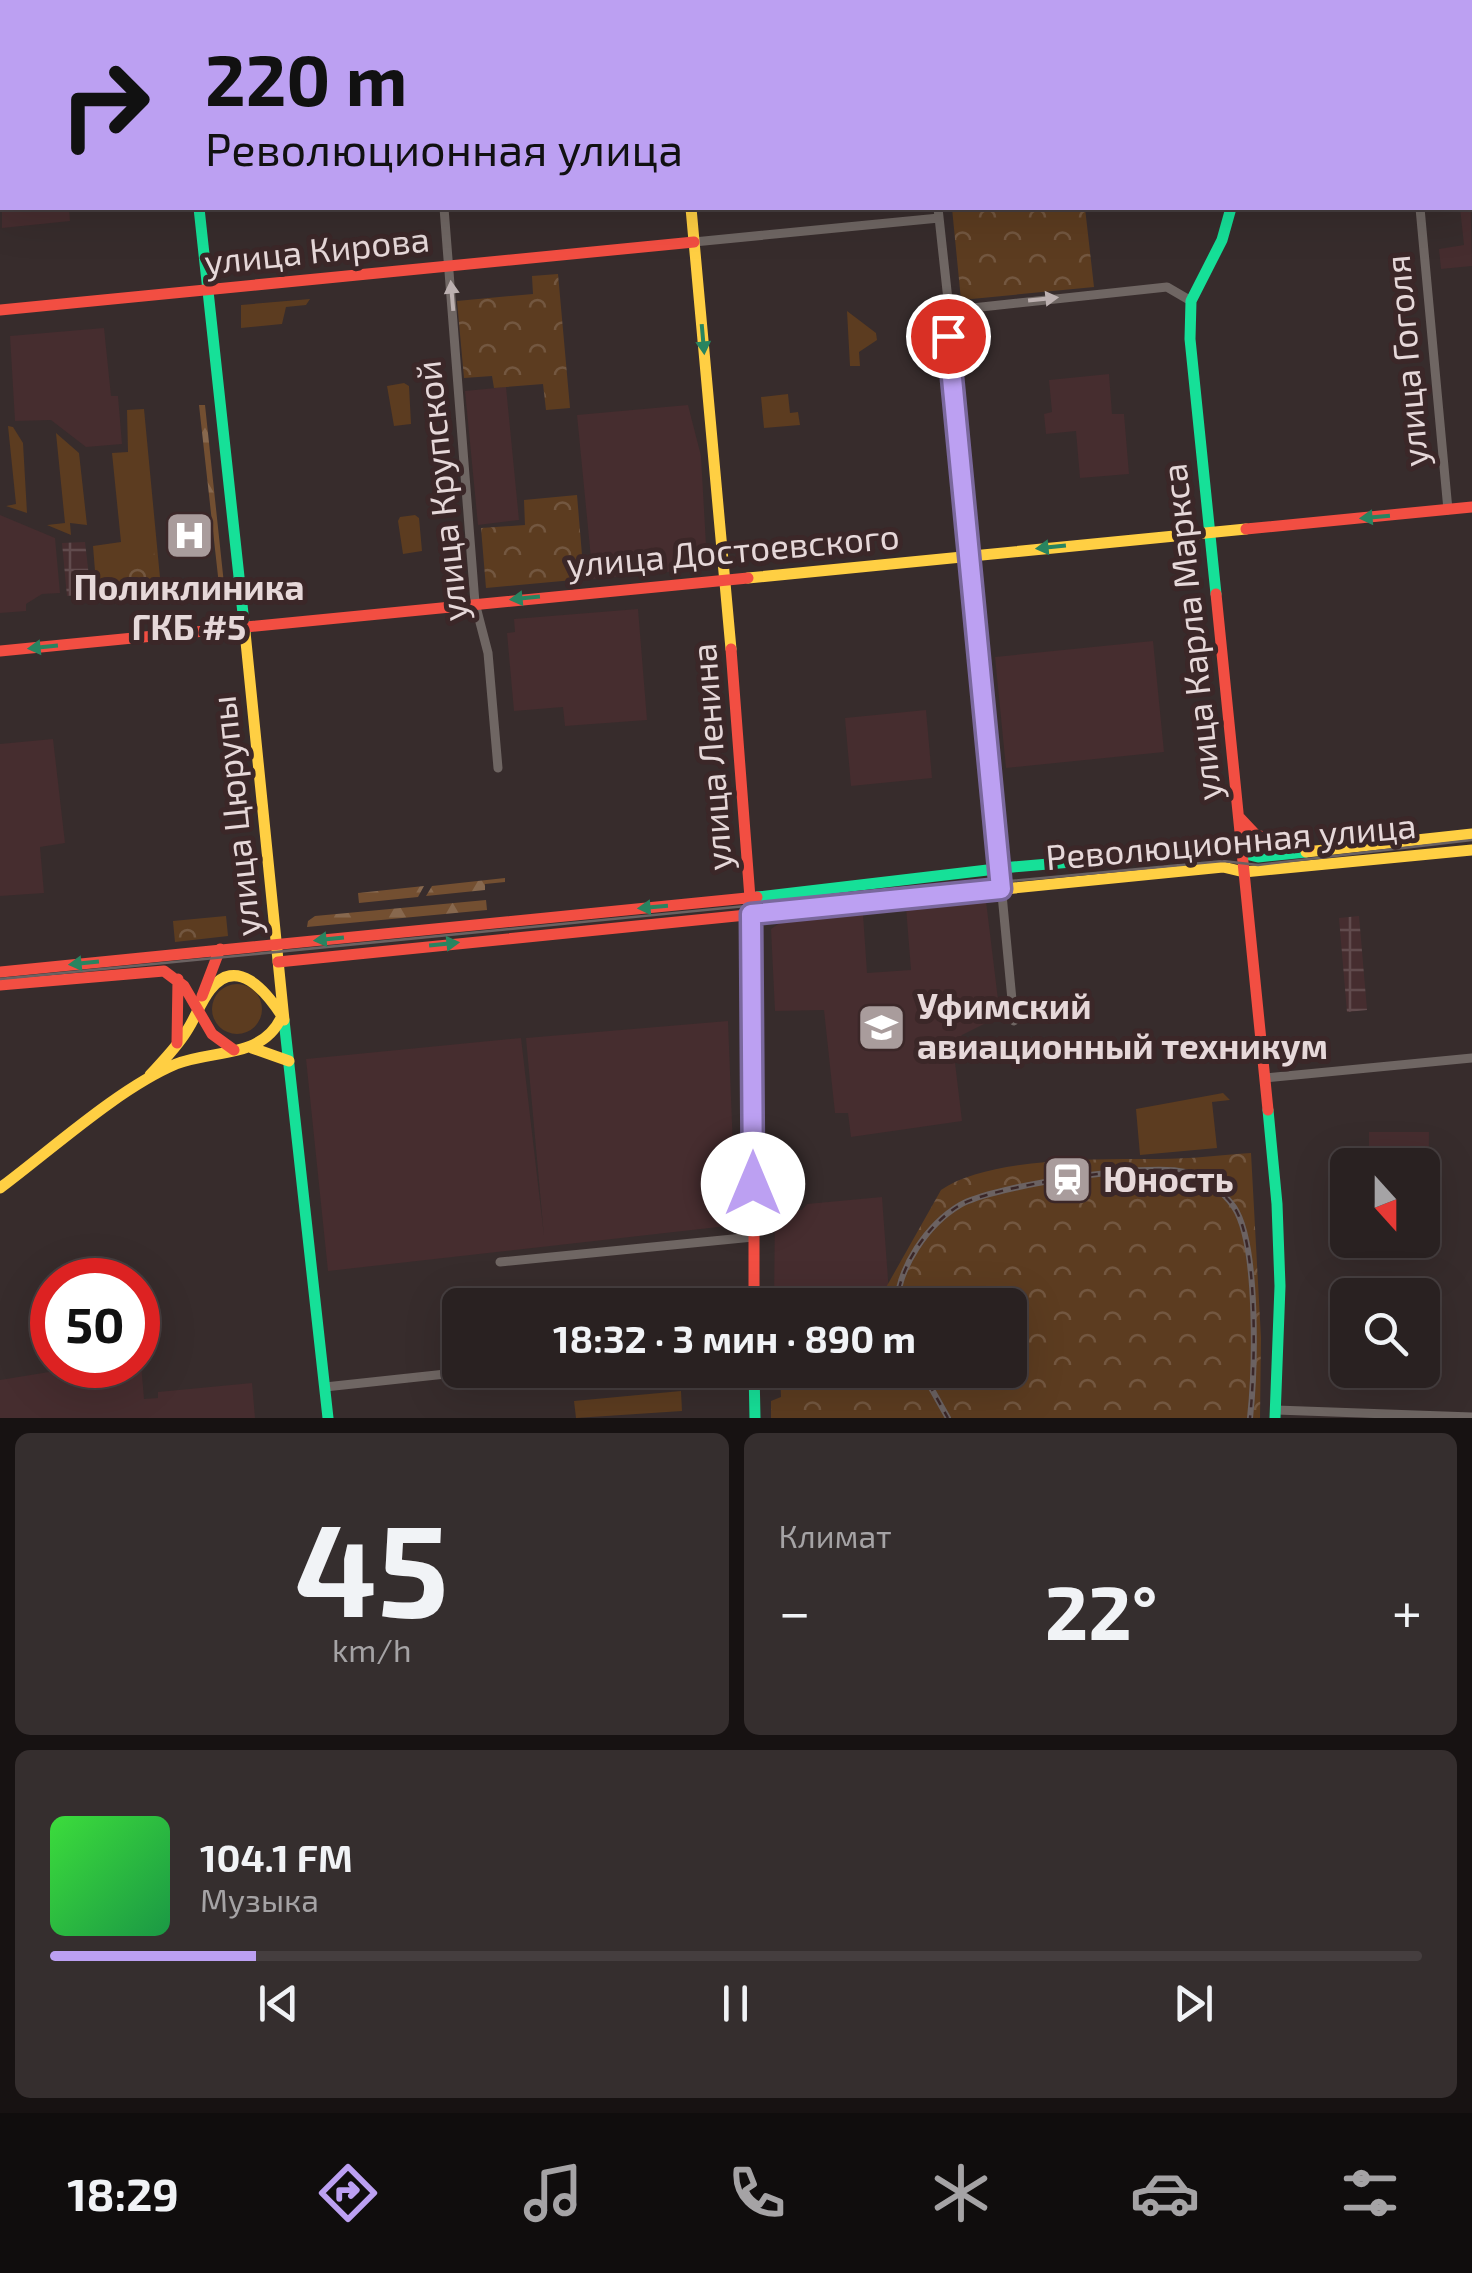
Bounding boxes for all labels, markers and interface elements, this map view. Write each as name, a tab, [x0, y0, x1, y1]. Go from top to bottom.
text: 220 m	[205, 36, 407, 120]
icon: right	[40, 40, 170, 170]
text: Революционная улица	[205, 121, 683, 175]
street label: улица Кирова	[202, 216, 432, 283]
street label: улица Гоголя	[1375, 253, 1436, 469]
one-way arrow	[443, 280, 459, 312]
one-way arrow	[1027, 291, 1059, 307]
pin	[906, 294, 991, 379]
icon: arrive	[921, 309, 976, 364]
one-way arrow	[696, 324, 712, 356]
street label: улица Крупской	[405, 359, 476, 624]
street label: улица Карла Маркса	[1151, 462, 1230, 803]
one-way arrow	[1359, 509, 1390, 525]
hospital icon: Поликлиника ГКБ #5	[163, 510, 215, 562]
street label: улица Достоевского	[565, 514, 901, 585]
one-way arrow	[1035, 540, 1067, 556]
place label: Поликлиника ГКБ #5	[73, 565, 305, 647]
one-way arrow	[508, 590, 540, 606]
one-way arrow	[26, 639, 58, 655]
street label: улица Ленина	[681, 642, 740, 872]
street label: улица Цюрупы	[200, 694, 269, 939]
street label: Революционная улица	[1044, 803, 1418, 878]
one-way arrow	[636, 900, 668, 916]
one-way arrow	[313, 931, 345, 947]
one-way arrow	[429, 936, 461, 952]
one-way arrow	[67, 955, 99, 971]
place label: Уфимский авиационный техникум	[917, 984, 1328, 1067]
school or university icon: Уфимский авиационный техникум	[856, 1001, 908, 1053]
position arrow	[701, 1132, 805, 1236]
north arrow	[1330, 1148, 1440, 1258]
map controls	[1330, 1148, 1440, 1388]
station icon: Юность	[1042, 1154, 1094, 1206]
place label: Юность	[1103, 1157, 1234, 1199]
speed limit sign: 50	[30, 1258, 160, 1388]
button: search	[1330, 1278, 1440, 1388]
text: 18:32 · 3 мин · 890 m	[553, 1315, 916, 1361]
text: 45	[294, 1487, 449, 1643]
text: Климат	[779, 1516, 892, 1554]
text: 22°	[1045, 1565, 1158, 1655]
text: −	[779, 1577, 811, 1643]
text: +	[1392, 1577, 1422, 1643]
text: km/h	[332, 1630, 411, 1668]
text: 104.1 FM	[200, 1834, 353, 1880]
text: Музыка	[200, 1880, 319, 1918]
icon: previous	[251, 1976, 306, 2031]
icon: pause	[708, 1976, 763, 2031]
icon: next	[1166, 1976, 1221, 2031]
icon: directions	[313, 2158, 383, 2228]
icon: music	[518, 2158, 588, 2228]
icon: phone	[722, 2158, 792, 2228]
icon: climate	[926, 2158, 996, 2228]
icon: car	[1130, 2158, 1200, 2228]
icon: filters	[1335, 2158, 1405, 2228]
text: 18:29	[67, 2166, 179, 2220]

